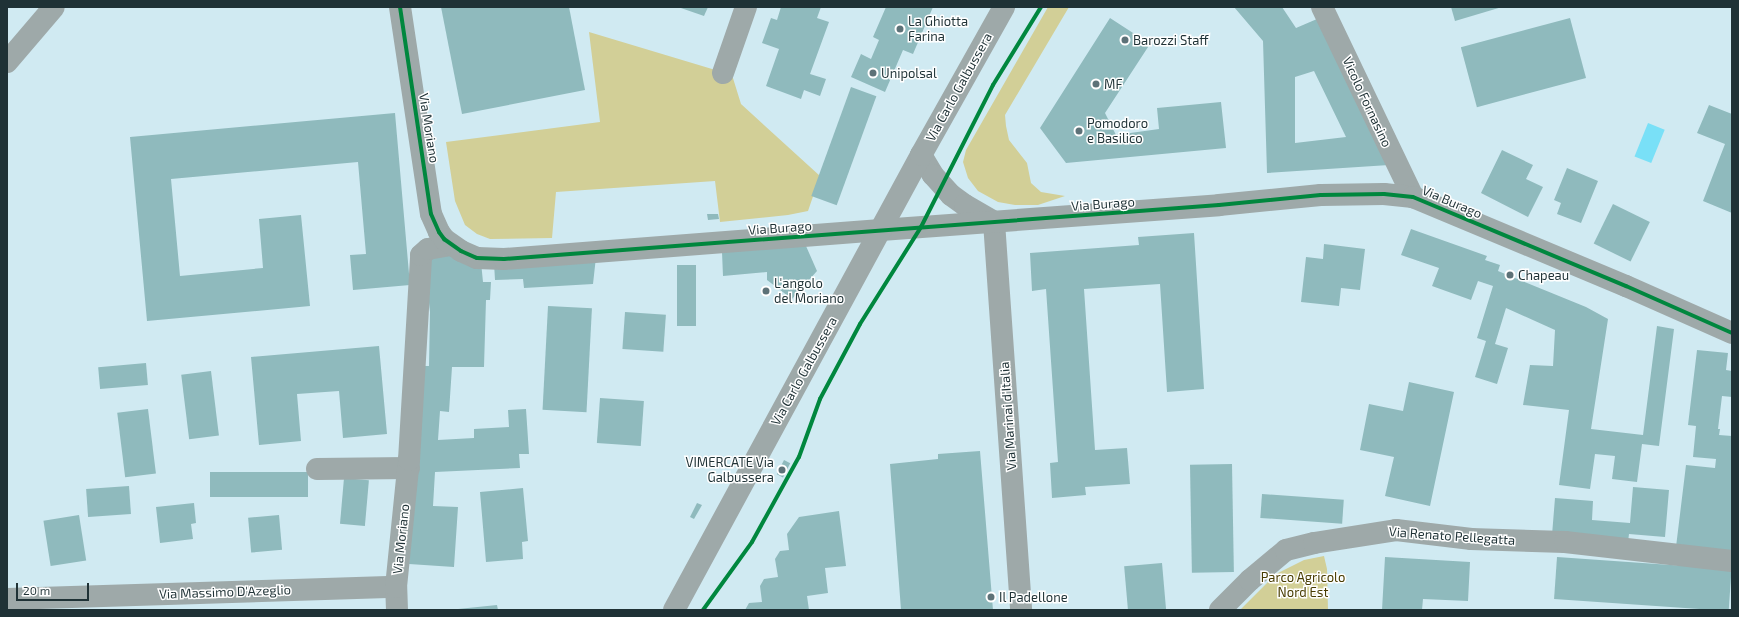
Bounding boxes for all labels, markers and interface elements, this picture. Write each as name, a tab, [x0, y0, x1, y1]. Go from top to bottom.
place label: La Ghiotta Farina	[908, 14, 968, 45]
marker: La Ghiotta Farina	[895, 24, 905, 34]
street label: Via Carlo Galbussera	[923, 30, 995, 144]
place label: Barozzi Staff	[1133, 32, 1209, 48]
marker: Barozzi Staff	[1120, 35, 1130, 45]
street label: Vicolo Fornasino	[1339, 54, 1395, 150]
place label: Unipolsal	[881, 65, 937, 81]
marker: Unipolsal	[868, 68, 878, 78]
place label: MF	[1104, 76, 1122, 92]
marker: MF	[1091, 79, 1101, 89]
street label: Via Moriano	[416, 92, 442, 164]
place label: Pomodoro e Basilico	[1087, 116, 1148, 147]
marker: Pomodoro e Basilico	[1074, 126, 1084, 136]
street label: Via Burago	[1420, 182, 1484, 222]
street label: Via Burago	[1071, 194, 1135, 214]
street label: Via Burago	[748, 218, 812, 238]
place label: Chapeau	[1518, 267, 1569, 283]
marker: Chapeau	[1505, 270, 1515, 280]
place label: L'angolo del Moriano	[774, 276, 844, 307]
marker: L'angolo del Moriano	[761, 286, 771, 296]
street label: Via Carlo Galbussera	[768, 314, 840, 428]
street label: Via Marinai d'Italia	[996, 361, 1020, 471]
place label: VIMERCATE Via Galbussera	[685, 455, 774, 486]
marker: VIMERCATE Via Galbussera	[777, 465, 787, 475]
street label: Via Moriano	[390, 503, 412, 575]
street label: Via Renato Pellegatta	[1388, 524, 1516, 548]
park label: Parco Agricolo Nord Est	[1261, 570, 1345, 601]
scale bar	[18, 575, 91, 601]
street label: Via Massimo D'Azeglio	[159, 582, 291, 602]
text: 20 m	[23, 583, 50, 597]
place label: Il Padellone	[999, 589, 1068, 605]
marker: Il Padellone	[986, 592, 996, 602]

